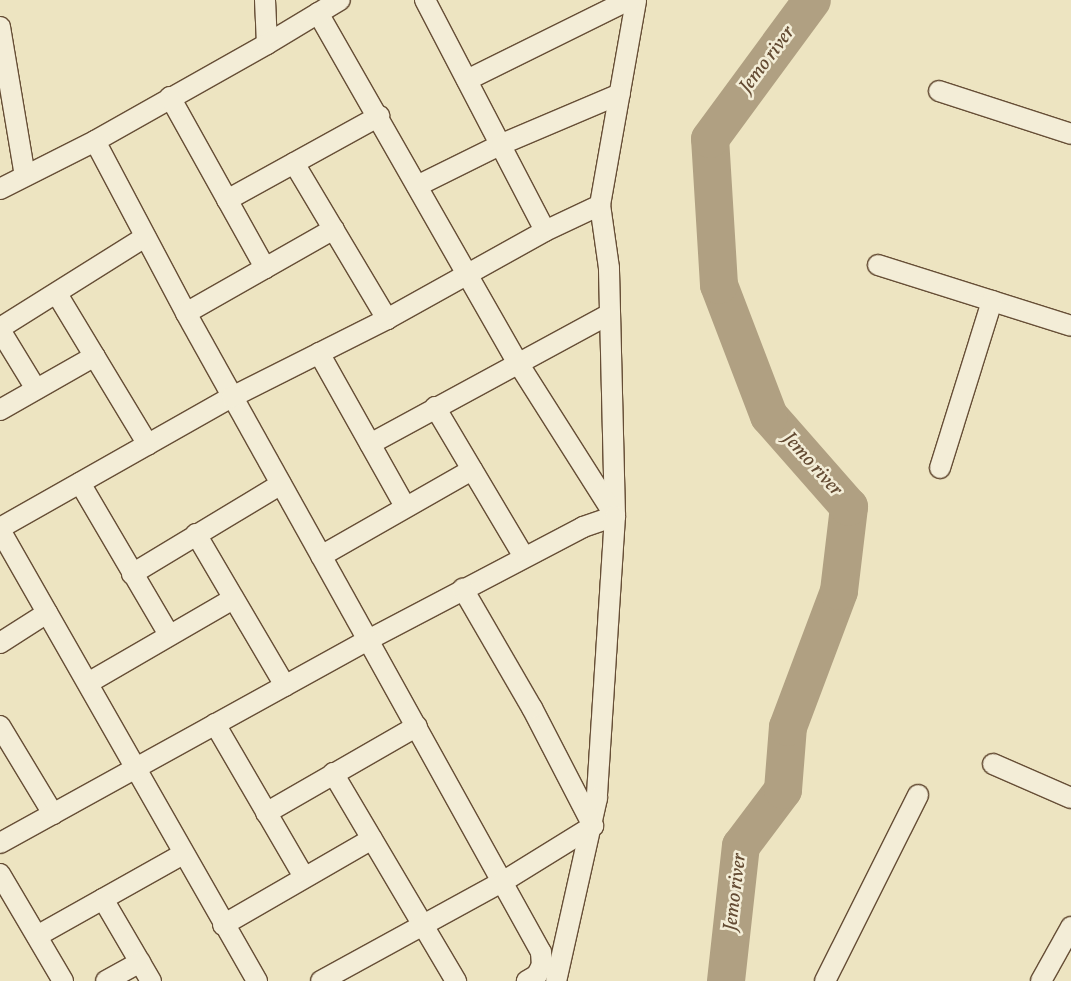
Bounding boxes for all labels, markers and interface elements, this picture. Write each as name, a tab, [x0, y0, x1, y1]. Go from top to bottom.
water label: Jemo river	[735, 22, 801, 98]
water label: Jemo river	[777, 428, 847, 502]
water label: Jemo river	[719, 852, 753, 932]

